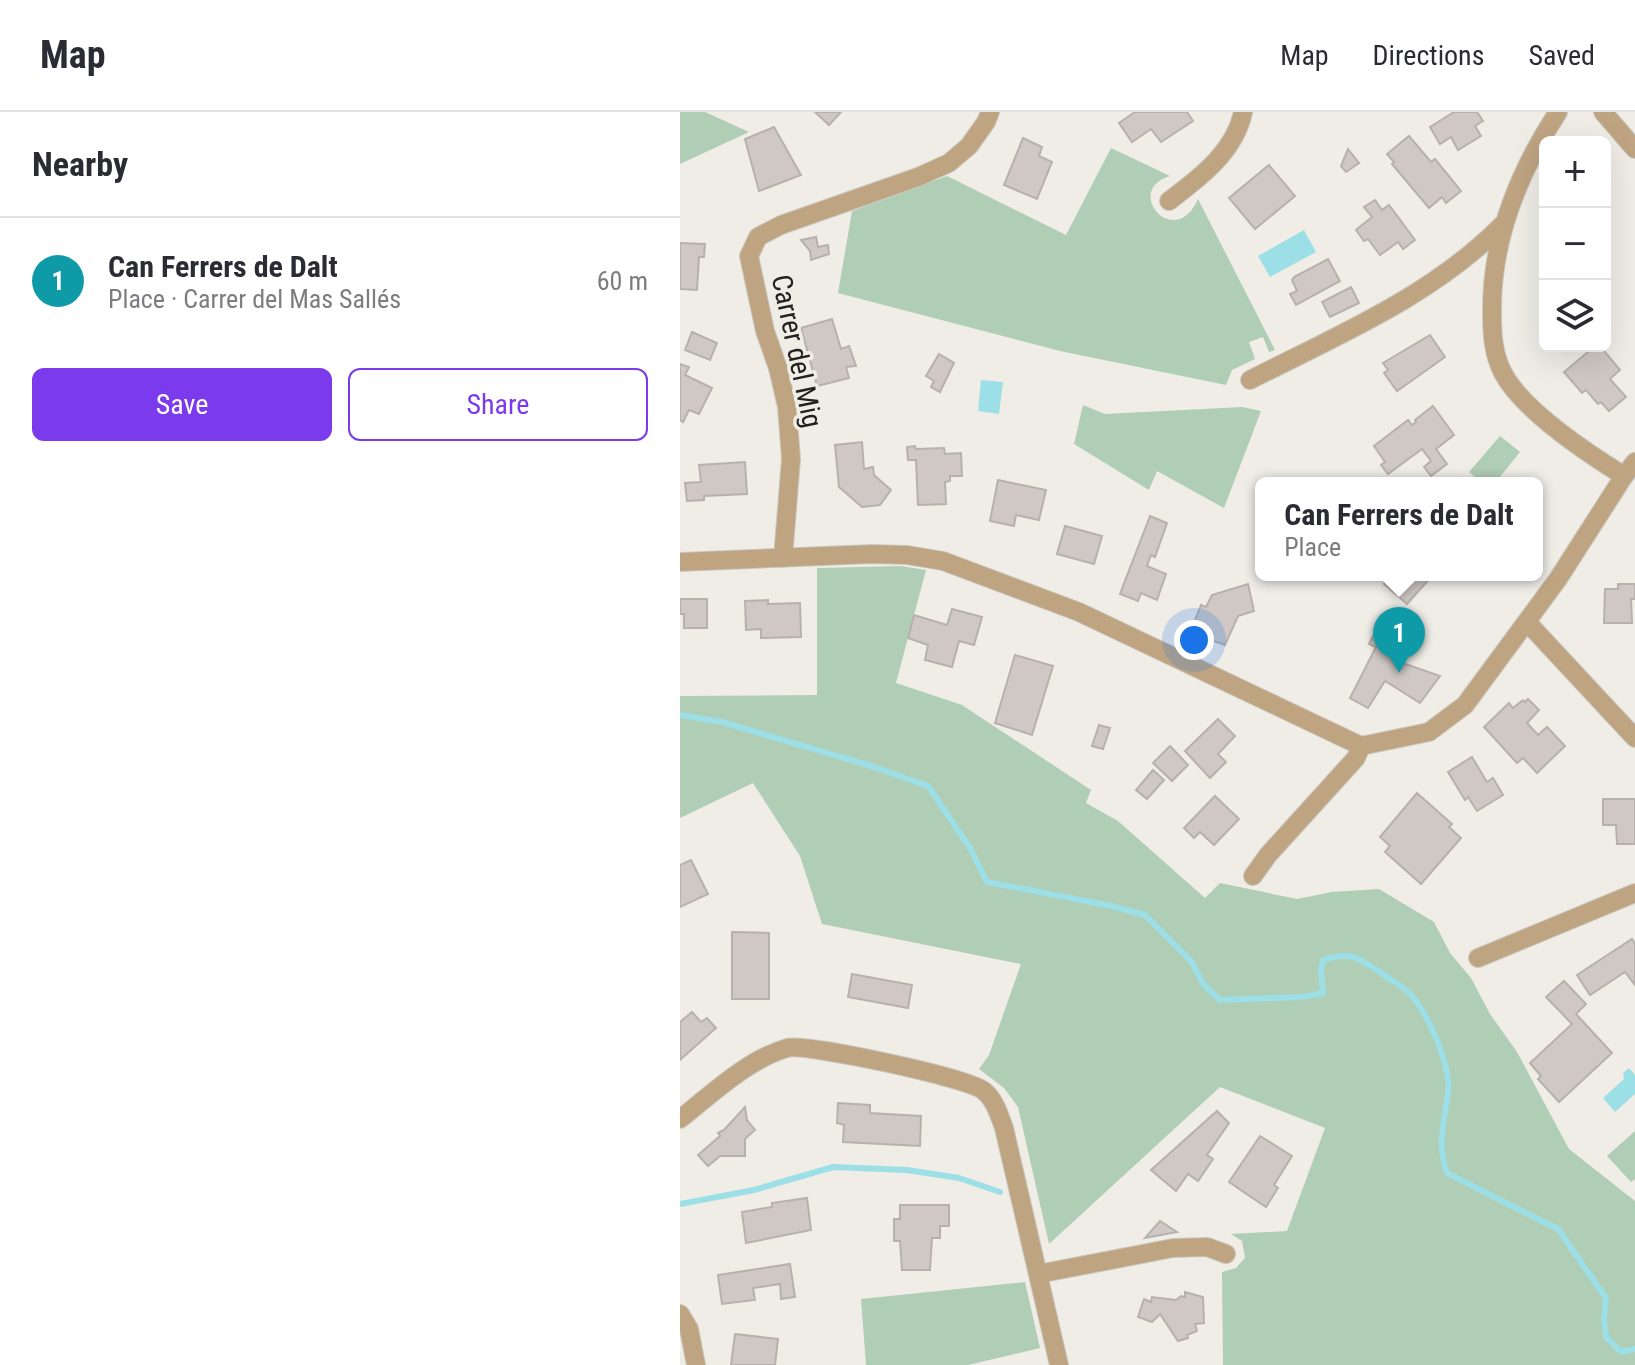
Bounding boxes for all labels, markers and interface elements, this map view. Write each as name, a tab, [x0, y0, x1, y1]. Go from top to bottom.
text: Map	[40, 33, 106, 77]
text: Map	[1280, 39, 1329, 72]
text: Directions	[1373, 39, 1484, 72]
text: Saved	[1528, 39, 1595, 72]
map controls	[1539, 136, 1611, 352]
button: +	[1539, 136, 1611, 208]
text: Nearby	[32, 144, 128, 184]
button: −	[1539, 208, 1611, 280]
text: Can Ferrers de Dalt	[108, 249, 338, 284]
text: 1	[51, 266, 65, 296]
text: 60 m	[597, 266, 648, 296]
street label: Carrer del Mig	[765, 272, 829, 430]
button: layers	[1539, 280, 1611, 352]
text: Place · Carrer del Mas Sallés	[108, 284, 401, 314]
button: Save	[32, 368, 332, 441]
button: Share	[348, 368, 648, 441]
popup	[1255, 477, 1543, 581]
text: Can Ferrers de Dalt	[1284, 497, 1514, 532]
text: Place	[1284, 532, 1341, 562]
pin: 1	[1373, 607, 1425, 673]
your location	[1174, 620, 1214, 660]

